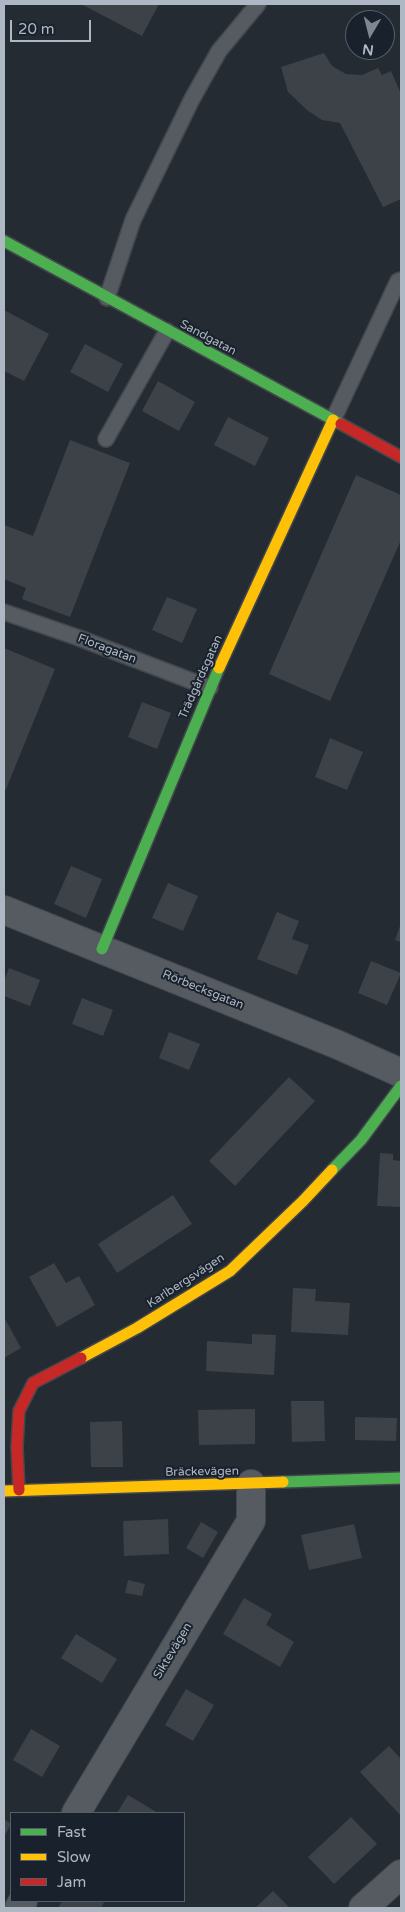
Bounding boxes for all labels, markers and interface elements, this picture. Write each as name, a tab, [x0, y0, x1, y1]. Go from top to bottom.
scale bar	[12, 10, 94, 42]
north arrow	[345, 10, 395, 60]
text: 20 m	[18, 20, 55, 38]
text: N	[361, 40, 375, 59]
street label: Sandgatan	[177, 317, 239, 359]
street label: Floragatan	[76, 631, 138, 667]
street label: Trädgårdsgatan	[176, 633, 226, 721]
street label: Rörbecksgatan	[160, 967, 246, 1013]
street label: Karlbergsvägen	[145, 1251, 227, 1311]
street label: Bräckevägen	[165, 1464, 239, 1480]
street label: Siktevägen	[151, 1620, 195, 1682]
legend	[10, 1812, 185, 1902]
text: Fast	[57, 1823, 86, 1841]
text: Slow	[57, 1848, 91, 1866]
text: Jam	[57, 1873, 86, 1891]

